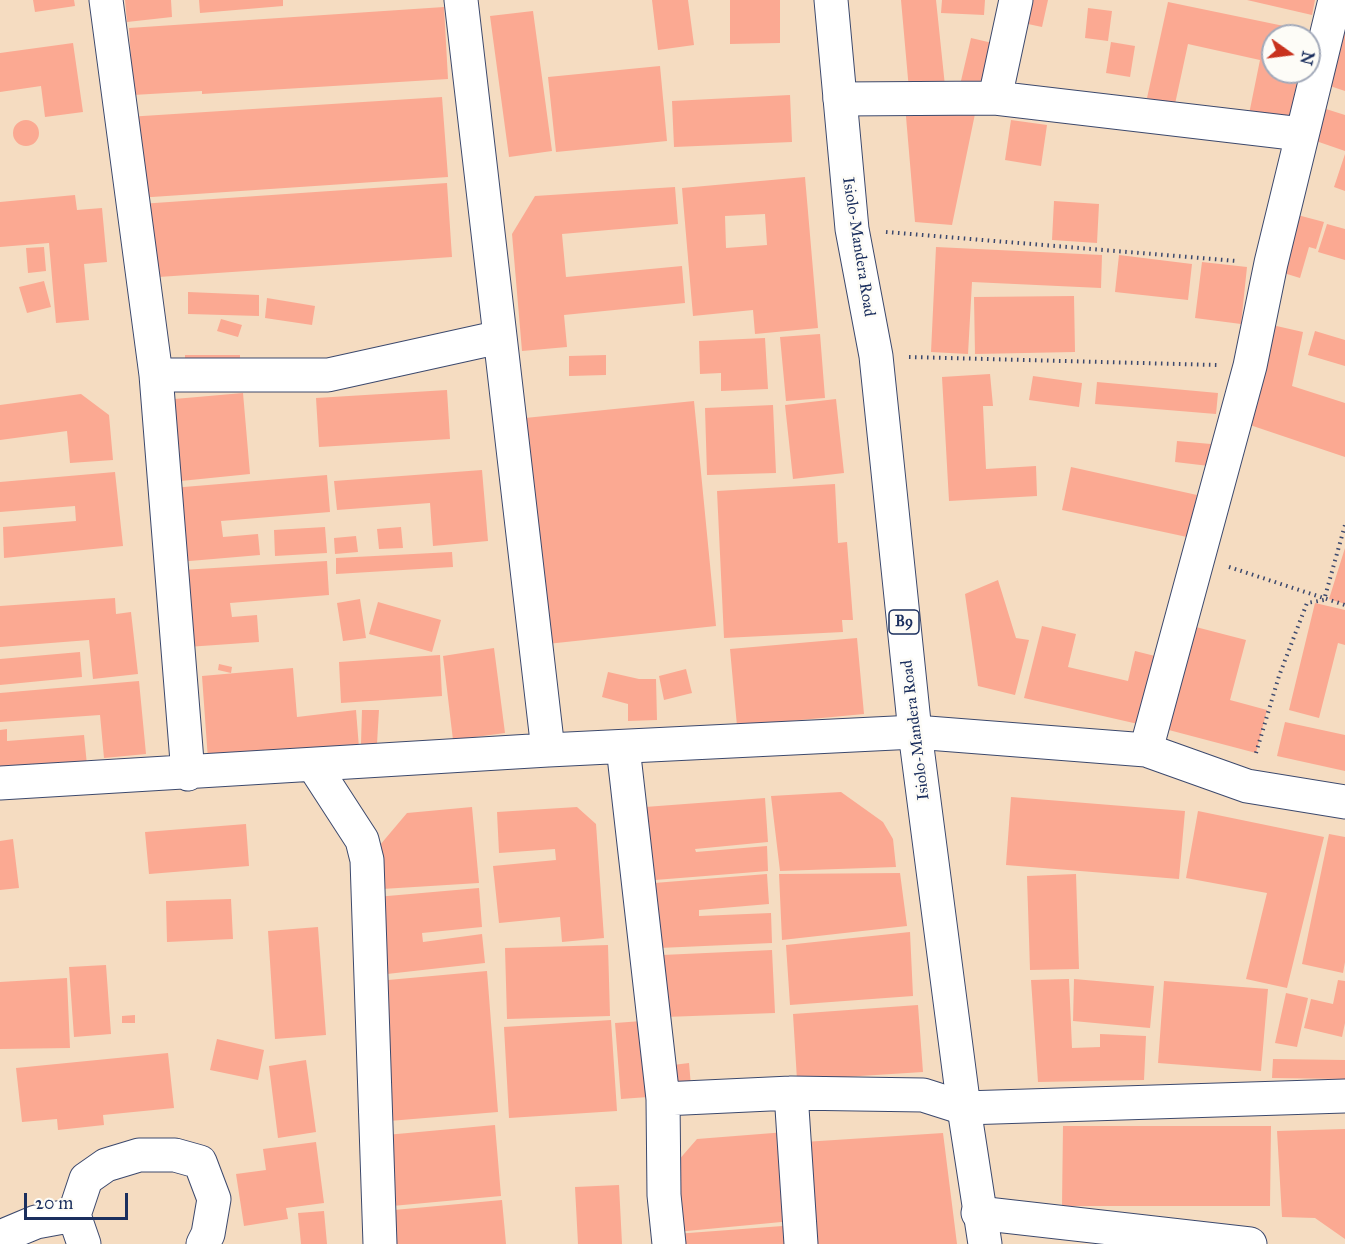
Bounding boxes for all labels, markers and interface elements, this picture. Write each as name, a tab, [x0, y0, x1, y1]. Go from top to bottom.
north arrow	[1261, 24, 1321, 84]
text: N	[1296, 49, 1318, 67]
street label: Isiolo-Mandera Road	[837, 176, 879, 318]
road number: B9	[889, 610, 919, 634]
street label: Isiolo-Mandera Road	[898, 659, 934, 801]
scale bar	[27, 1181, 130, 1219]
text: 20 m	[35, 1192, 73, 1214]

